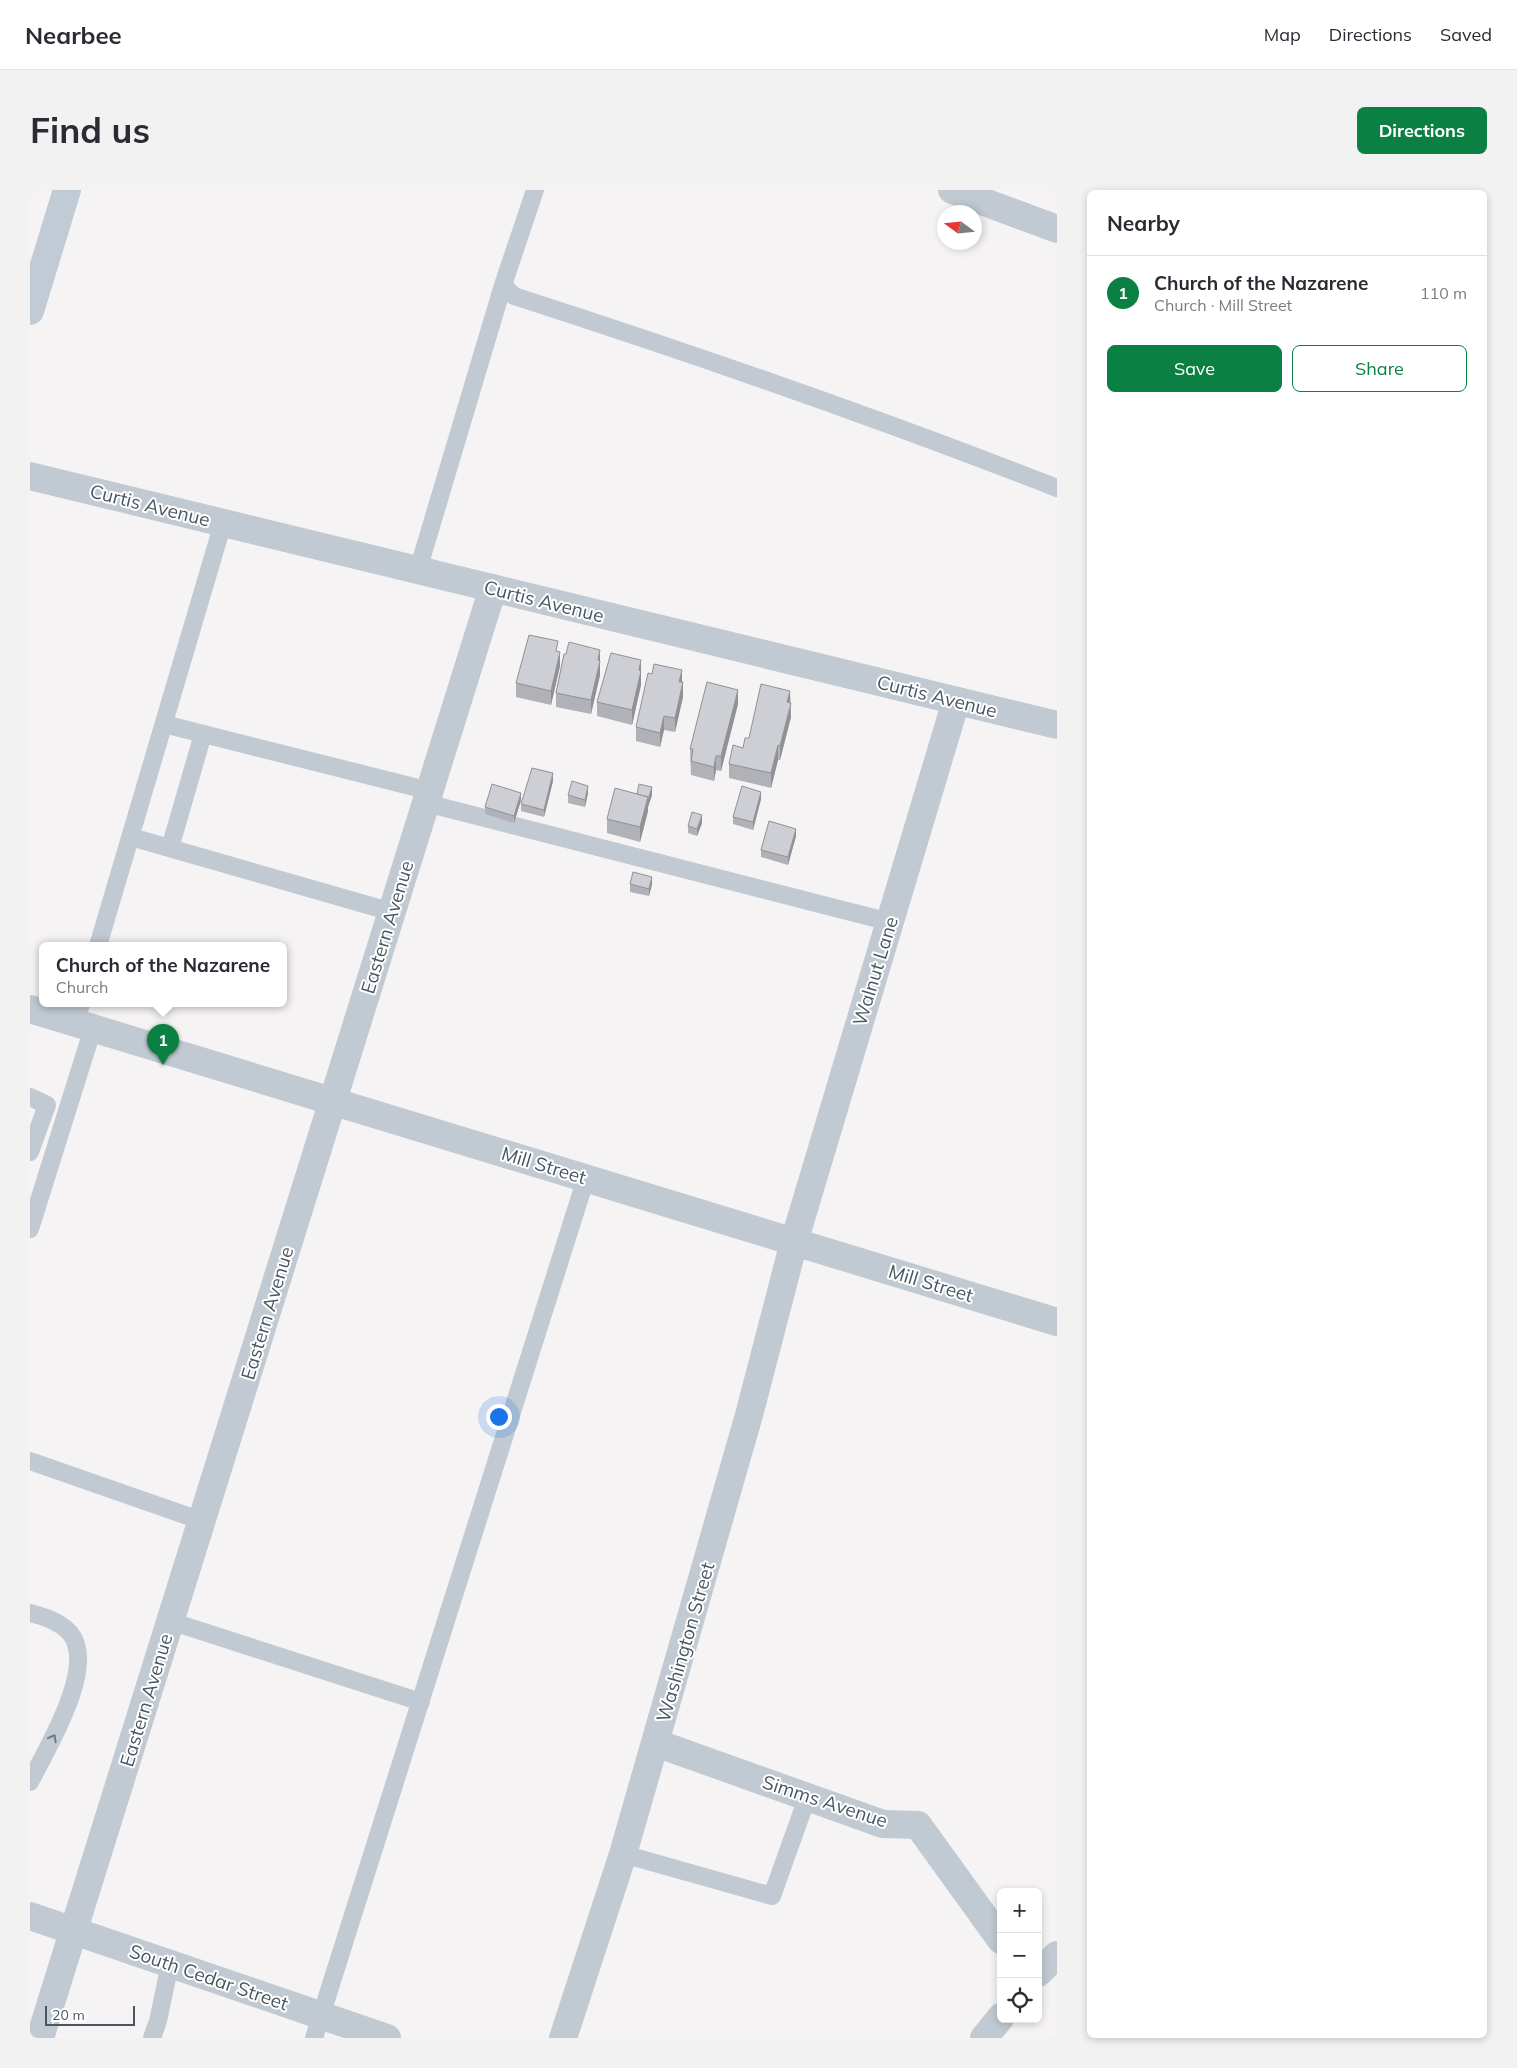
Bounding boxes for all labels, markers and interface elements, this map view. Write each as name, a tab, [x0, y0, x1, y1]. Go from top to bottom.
text: Nearbee	[25, 20, 122, 50]
text: Map	[1264, 23, 1301, 46]
text: Directions	[1329, 23, 1412, 46]
text: Saved	[1440, 23, 1492, 46]
button: Directions	[1357, 107, 1487, 154]
text: Find us	[30, 108, 150, 152]
north arrow	[937, 205, 982, 250]
text: Nearby	[1107, 210, 1180, 236]
text: Church of the Nazarene	[1154, 271, 1368, 295]
text: 1	[1118, 283, 1128, 303]
text: 110 m	[1420, 283, 1467, 303]
text: Church · Mill Street	[1154, 295, 1292, 315]
button: Save	[1107, 345, 1282, 392]
button: Share	[1292, 345, 1467, 392]
street label: Curtis Avenue	[87, 478, 213, 532]
street label: Curtis Avenue	[481, 574, 607, 628]
street label: Curtis Avenue	[874, 669, 1000, 723]
street label: Eastern Avenue	[355, 858, 419, 996]
street label: Walnut Lane	[847, 914, 903, 1028]
popup	[39, 942, 287, 1007]
text: Church of the Nazarene	[56, 953, 270, 977]
text: Church	[56, 977, 108, 997]
pin: 1	[147, 1024, 179, 1065]
street label: Mill Street	[499, 1141, 590, 1189]
street label: Eastern Avenue	[235, 1244, 299, 1382]
street label: Mill Street	[886, 1259, 977, 1307]
your location	[486, 1404, 512, 1430]
street label: Washington Street	[651, 1559, 719, 1725]
street label: Eastern Avenue	[114, 1631, 178, 1769]
one-way arrow	[46, 1735, 56, 1744]
street label: Simms Avenue	[759, 1769, 891, 1833]
map controls	[997, 1888, 1042, 2023]
button: +	[997, 1888, 1042, 1933]
button: −	[997, 1933, 1042, 1978]
street label: South Cedar Street	[126, 1939, 292, 2016]
button: locate	[997, 1978, 1042, 2023]
scale bar	[45, 2003, 135, 2026]
text: 20 m	[52, 2006, 85, 2024]

